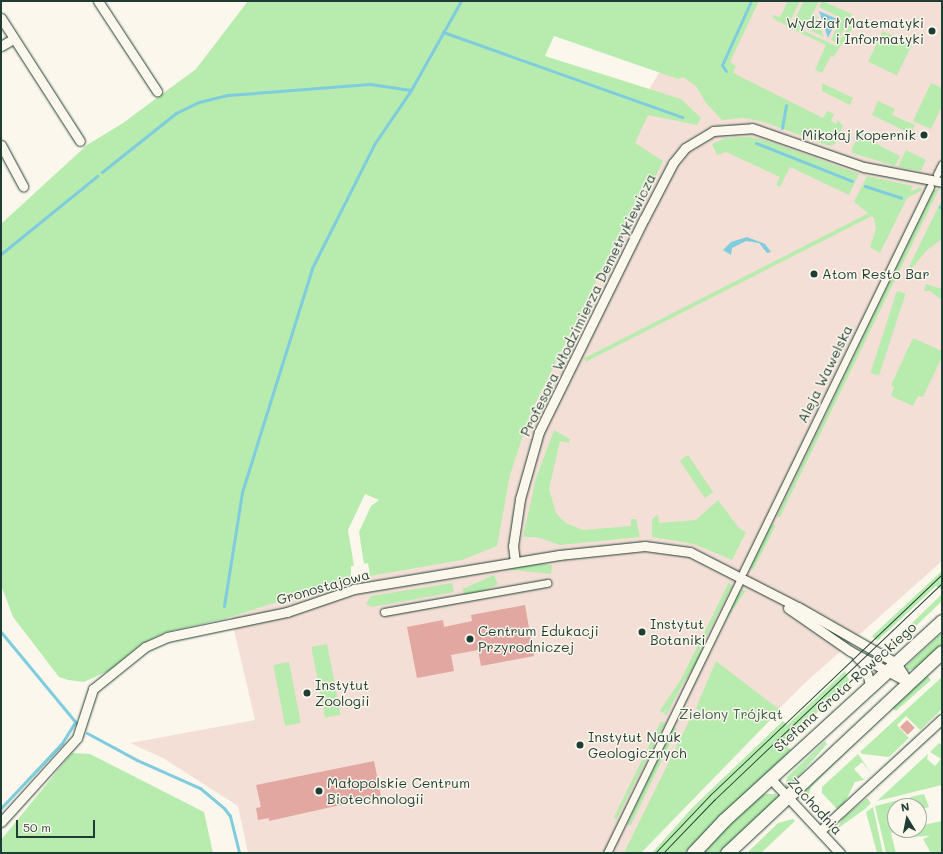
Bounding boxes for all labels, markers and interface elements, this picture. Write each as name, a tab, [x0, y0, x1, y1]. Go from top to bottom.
place label: Wydział Matematyki i Informatyki	[786, 15, 924, 48]
marker: Wydział Matematyki i Informatyki	[927, 26, 937, 36]
place label: Mikołaj Kopernik	[802, 127, 916, 143]
marker: Mikołaj Kopernik	[919, 130, 929, 140]
street label: Profesora Włodzimierza Demetrykiewicza	[517, 171, 659, 439]
place label: Atom Resto Bar	[822, 266, 930, 282]
marker: Atom Resto Bar	[809, 269, 819, 279]
street label: Aleja Wawelska	[794, 322, 856, 426]
street label: Gronostajowa	[275, 566, 371, 608]
place label: Instytut Botaniki	[650, 616, 706, 648]
street label: Stefana Grota-Roweckiego	[770, 618, 920, 756]
place label: Centrum Edukacji Przyrodniczej	[478, 623, 599, 656]
marker: Instytut Botaniki	[637, 627, 647, 637]
marker: Centrum Edukacji Przyrodniczej	[465, 634, 475, 644]
place label: Instytut Zoologii	[315, 677, 370, 710]
marker: Instytut Zoologii	[302, 688, 312, 698]
park label: Zielony Trójkąt	[679, 706, 783, 722]
place label: Instytut Nauk Geologicznych	[588, 729, 687, 762]
marker: Instytut Nauk Geologicznych	[575, 740, 585, 750]
street label: Zachodnia	[784, 774, 846, 838]
place label: Małopolskie Centrum Biotechnologii	[327, 775, 470, 808]
marker: Małopolskie Centrum Biotechnologii	[314, 786, 324, 796]
north arrow	[887, 798, 927, 838]
text: N	[900, 799, 910, 815]
scale bar	[18, 812, 97, 838]
text: 50 m	[23, 819, 51, 835]

